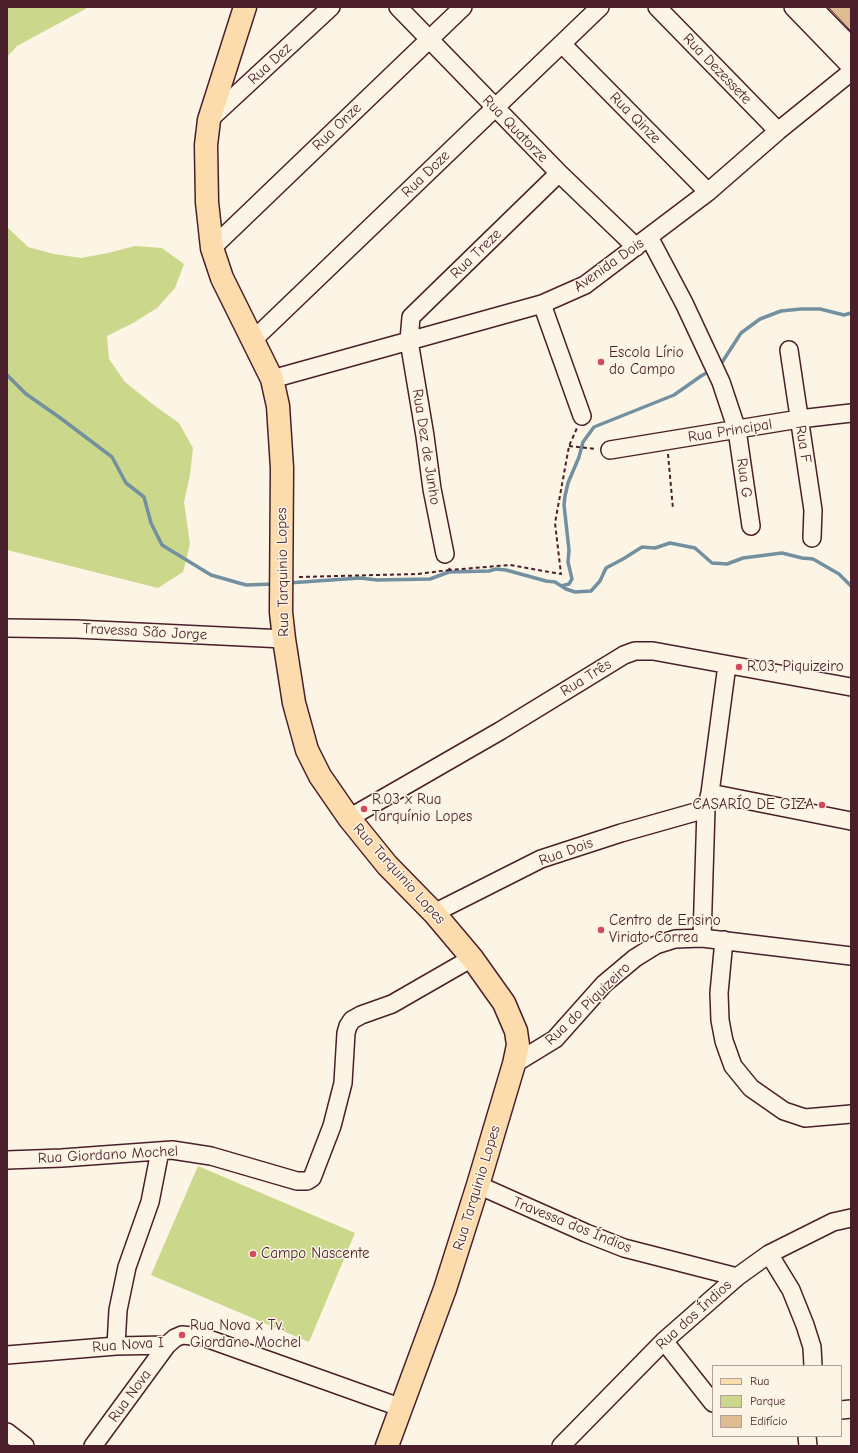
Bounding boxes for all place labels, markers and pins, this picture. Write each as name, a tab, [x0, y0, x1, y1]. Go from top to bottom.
place label: Escola Lírio do Campo	[609, 344, 684, 379]
marker: Escola Lírio do Campo	[596, 357, 606, 367]
place label: R.03, Piquizeiro	[747, 658, 844, 676]
marker: R.03, Piquizeiro	[734, 662, 744, 672]
place label: R.03 x Rua Tarquínio Lopes	[372, 791, 472, 826]
place label: CASARÍO DE GIZA	[692, 796, 814, 814]
marker: CASARÍO DE GIZA	[817, 800, 827, 810]
marker: R.03 x Rua Tarquínio Lopes	[359, 804, 369, 814]
place label: Centro de Ensino Viriato Correa	[609, 912, 721, 947]
marker: Centro de Ensino Viriato Correa	[596, 925, 606, 935]
place label: Campo Nascente	[261, 1245, 369, 1263]
marker: Campo Nascente	[248, 1249, 258, 1259]
place label: Rua Nova x Tv. Giordano Mochel	[190, 1317, 301, 1352]
marker: Rua Nova x Tv. Giordano Mochel	[177, 1330, 187, 1340]

